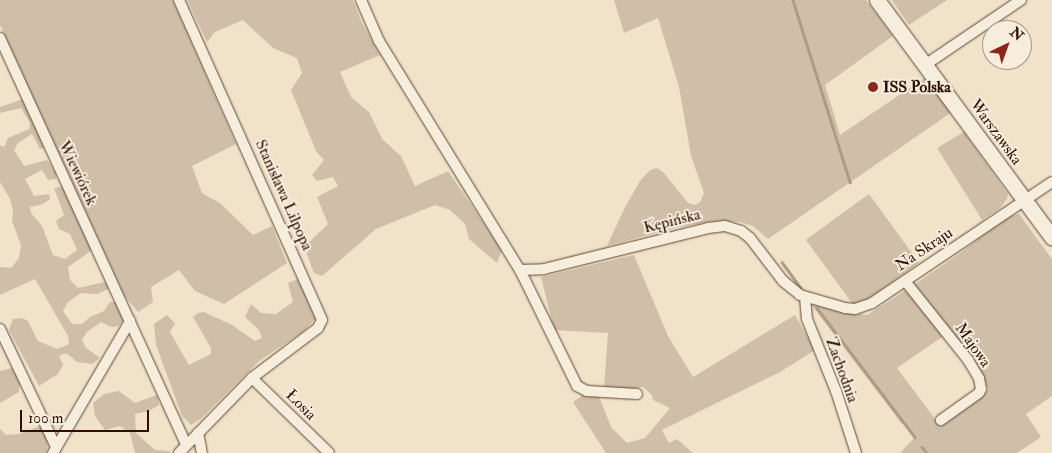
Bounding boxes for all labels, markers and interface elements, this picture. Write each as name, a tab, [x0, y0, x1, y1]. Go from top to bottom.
north arrow	[982, 20, 1032, 70]
text: N	[1006, 24, 1027, 45]
place label: ISS Polska	[883, 77, 951, 97]
marker: ISS Polska	[867, 81, 879, 93]
street label: Warszawska	[966, 95, 1026, 169]
street label: Stanisława Lilpopa	[251, 137, 317, 253]
street label: Wiewiórek	[55, 138, 101, 208]
street label: Kępińska	[642, 205, 702, 237]
street label: Na Skraju	[892, 223, 956, 275]
street label: Majowa	[951, 319, 995, 371]
street label: Zachodnia	[821, 335, 863, 405]
street label: Łosia	[282, 386, 320, 424]
scale bar	[22, 400, 151, 432]
text: 100 m	[28, 409, 63, 428]

